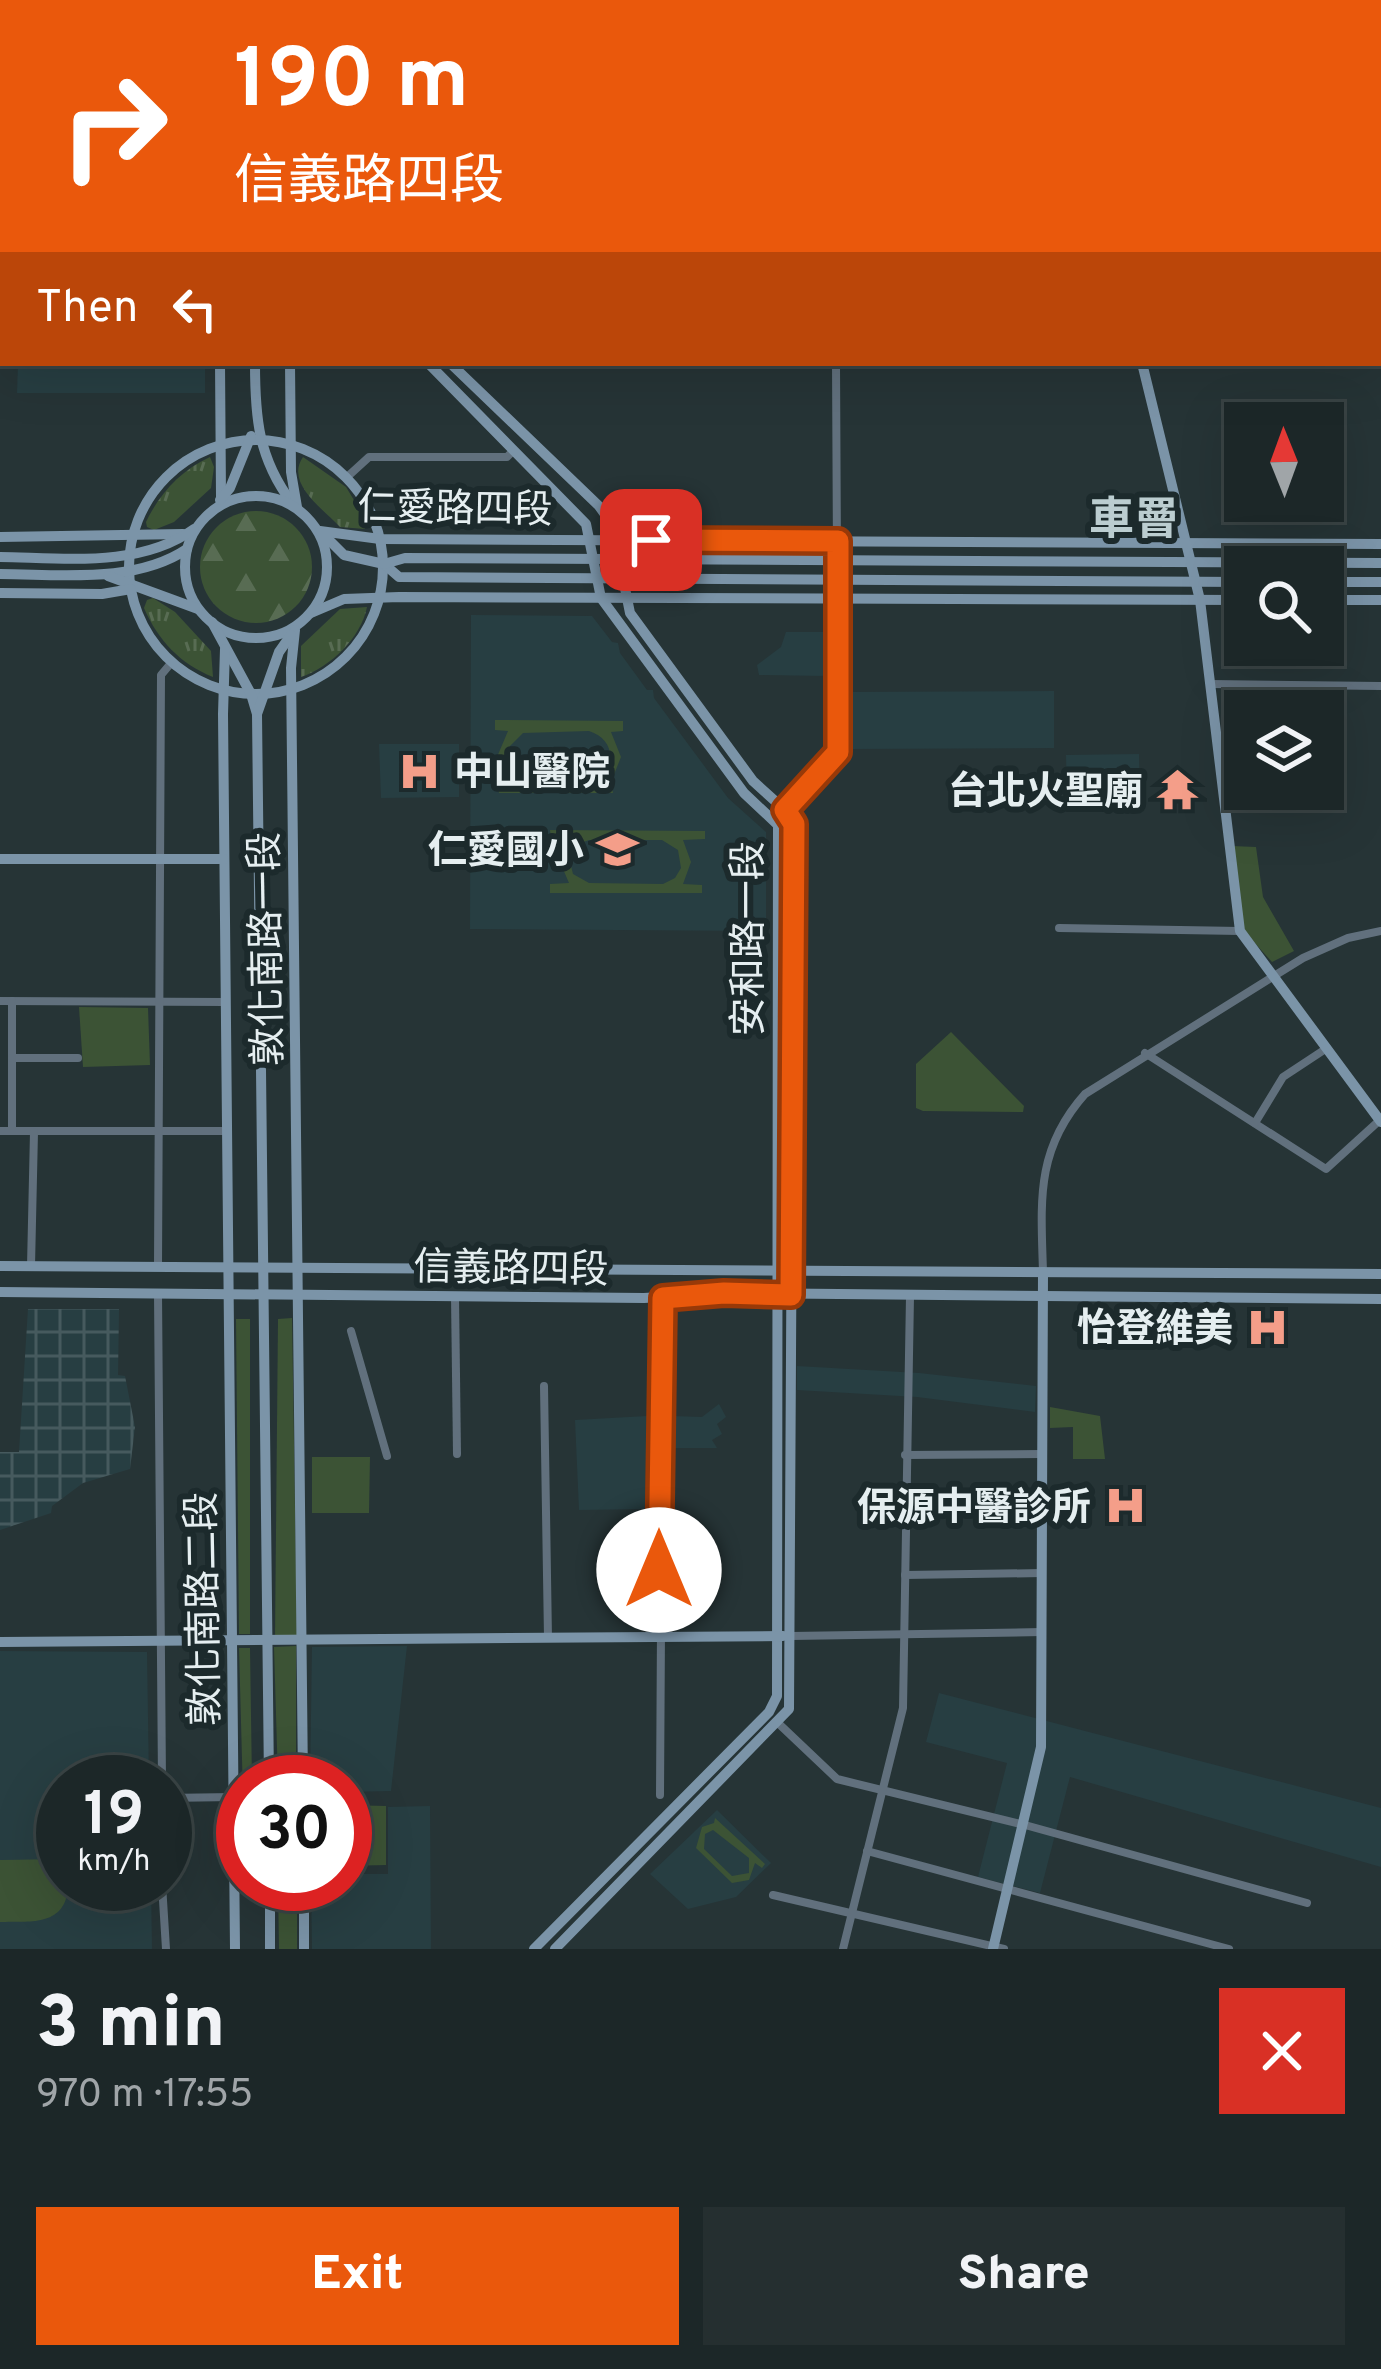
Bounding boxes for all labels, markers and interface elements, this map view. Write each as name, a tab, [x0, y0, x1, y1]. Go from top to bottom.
text: 190 m	[234, 31, 469, 137]
icon: right	[36, 48, 192, 204]
text: 信義路四段	[234, 150, 504, 219]
icon: left	[162, 276, 228, 342]
text: Then	[36, 281, 138, 338]
north arrow	[1224, 402, 1344, 522]
map controls	[1224, 402, 1344, 810]
street label: 仁愛路四段	[357, 485, 553, 538]
pin	[600, 489, 702, 591]
district label: 車罾	[1089, 494, 1179, 551]
icon: arrive	[618, 507, 684, 573]
button: search	[1224, 546, 1344, 666]
button: layers	[1224, 690, 1344, 810]
hospital icon: 中山醫院	[397, 748, 443, 794]
place label: 中山醫院	[454, 751, 610, 800]
temple icon: 台北火聖廟	[1154, 767, 1200, 813]
place label: 台北火聖廟	[948, 770, 1143, 819]
school or university icon: 仁愛國小	[595, 826, 641, 872]
place label: 仁愛國小	[428, 829, 584, 878]
street label: 敦化南路一段	[243, 832, 296, 1066]
street label: 安和路一段	[727, 841, 776, 1037]
street label: 信義路四段	[413, 1245, 609, 1298]
hospital icon: 怡登維美	[1244, 1304, 1290, 1350]
place label: 怡登維美	[1077, 1307, 1233, 1356]
hospital icon: 保源中醫診所	[1102, 1483, 1148, 1529]
place label: 保源中醫診所	[857, 1486, 1091, 1535]
street label: 敦化南路二段	[180, 1492, 233, 1726]
position arrow	[596, 1507, 722, 1633]
speed limit sign: 30	[216, 1755, 372, 1911]
text: 19	[84, 1780, 144, 1856]
text: km/h	[78, 1844, 150, 1881]
text: 3 min	[36, 1981, 226, 2073]
button: close	[1219, 1988, 1345, 2114]
text: 970 m · 17:55	[36, 2072, 253, 2121]
button: Exit	[36, 2207, 679, 2345]
button: Share	[703, 2207, 1345, 2345]

